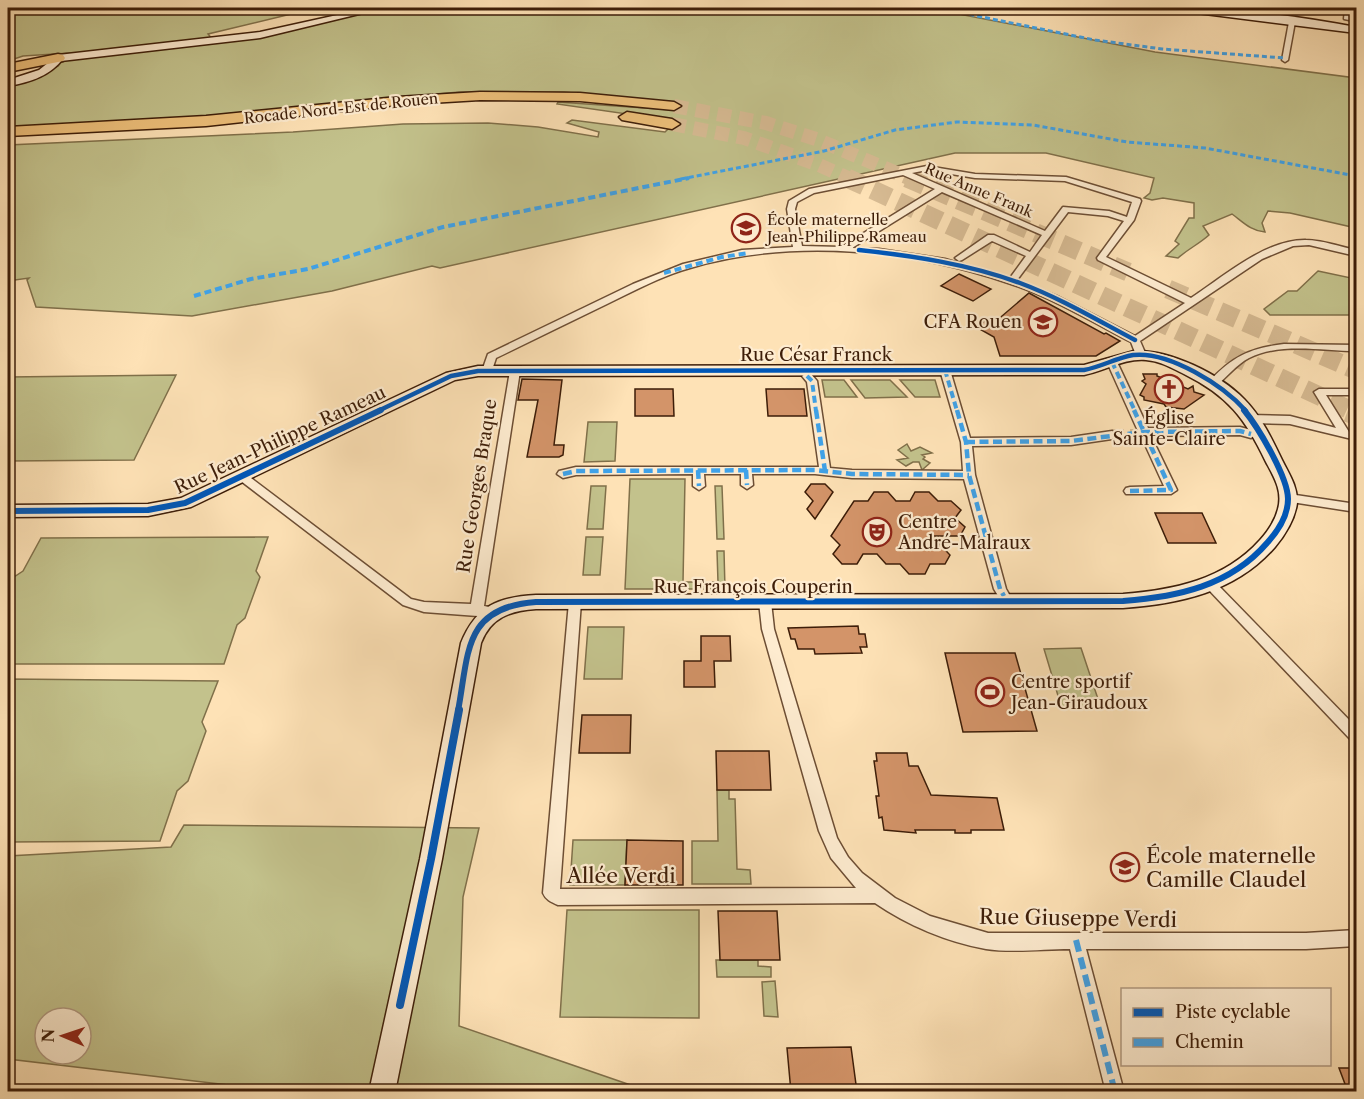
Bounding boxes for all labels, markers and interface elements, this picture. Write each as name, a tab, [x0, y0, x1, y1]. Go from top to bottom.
street label: Rocade Nord-Est de Rouen	[243, 88, 440, 128]
street label: Rue Anne Frank	[922, 159, 1037, 222]
place label: École maternelle Jean-Philippe Rameau	[765, 210, 927, 246]
school or university icon: École maternelle Jean-Philippe Rameau	[730, 212, 762, 244]
school or university icon: CFA Rouen	[1027, 306, 1059, 338]
place label: CFA Rouen	[923, 311, 1022, 333]
street label: Rue César Franck	[740, 344, 894, 366]
church icon: Église Sainte-Claire	[1153, 373, 1185, 405]
street label: Rue Jean-Philippe Rameau	[171, 381, 389, 499]
street label: Rue Georges Braque	[452, 397, 502, 575]
place label: Église Sainte-Claire	[1112, 406, 1226, 450]
place label: Centre André-Malraux	[897, 511, 1031, 554]
theatre icon: Centre André-Malraux	[861, 516, 893, 548]
street label: Rue François Couperin	[653, 576, 853, 598]
place label: Centre sportif Jean-Giraudoux	[1008, 671, 1148, 714]
sports icon: Centre sportif Jean-Giraudoux	[974, 676, 1006, 708]
place label: École maternelle Camille Claudel	[1146, 843, 1316, 892]
school or university icon: École maternelle Camille Claudel	[1109, 851, 1141, 883]
street label: Allée Verdi	[565, 863, 676, 888]
street label: Rue Giuseppe Verdi	[979, 904, 1177, 932]
legend	[1121, 988, 1331, 1066]
text: Piste cyclable	[1175, 1001, 1291, 1023]
north arrow	[33, 1006, 93, 1066]
text: N	[38, 1028, 58, 1043]
text: Chemin	[1175, 1031, 1244, 1053]

